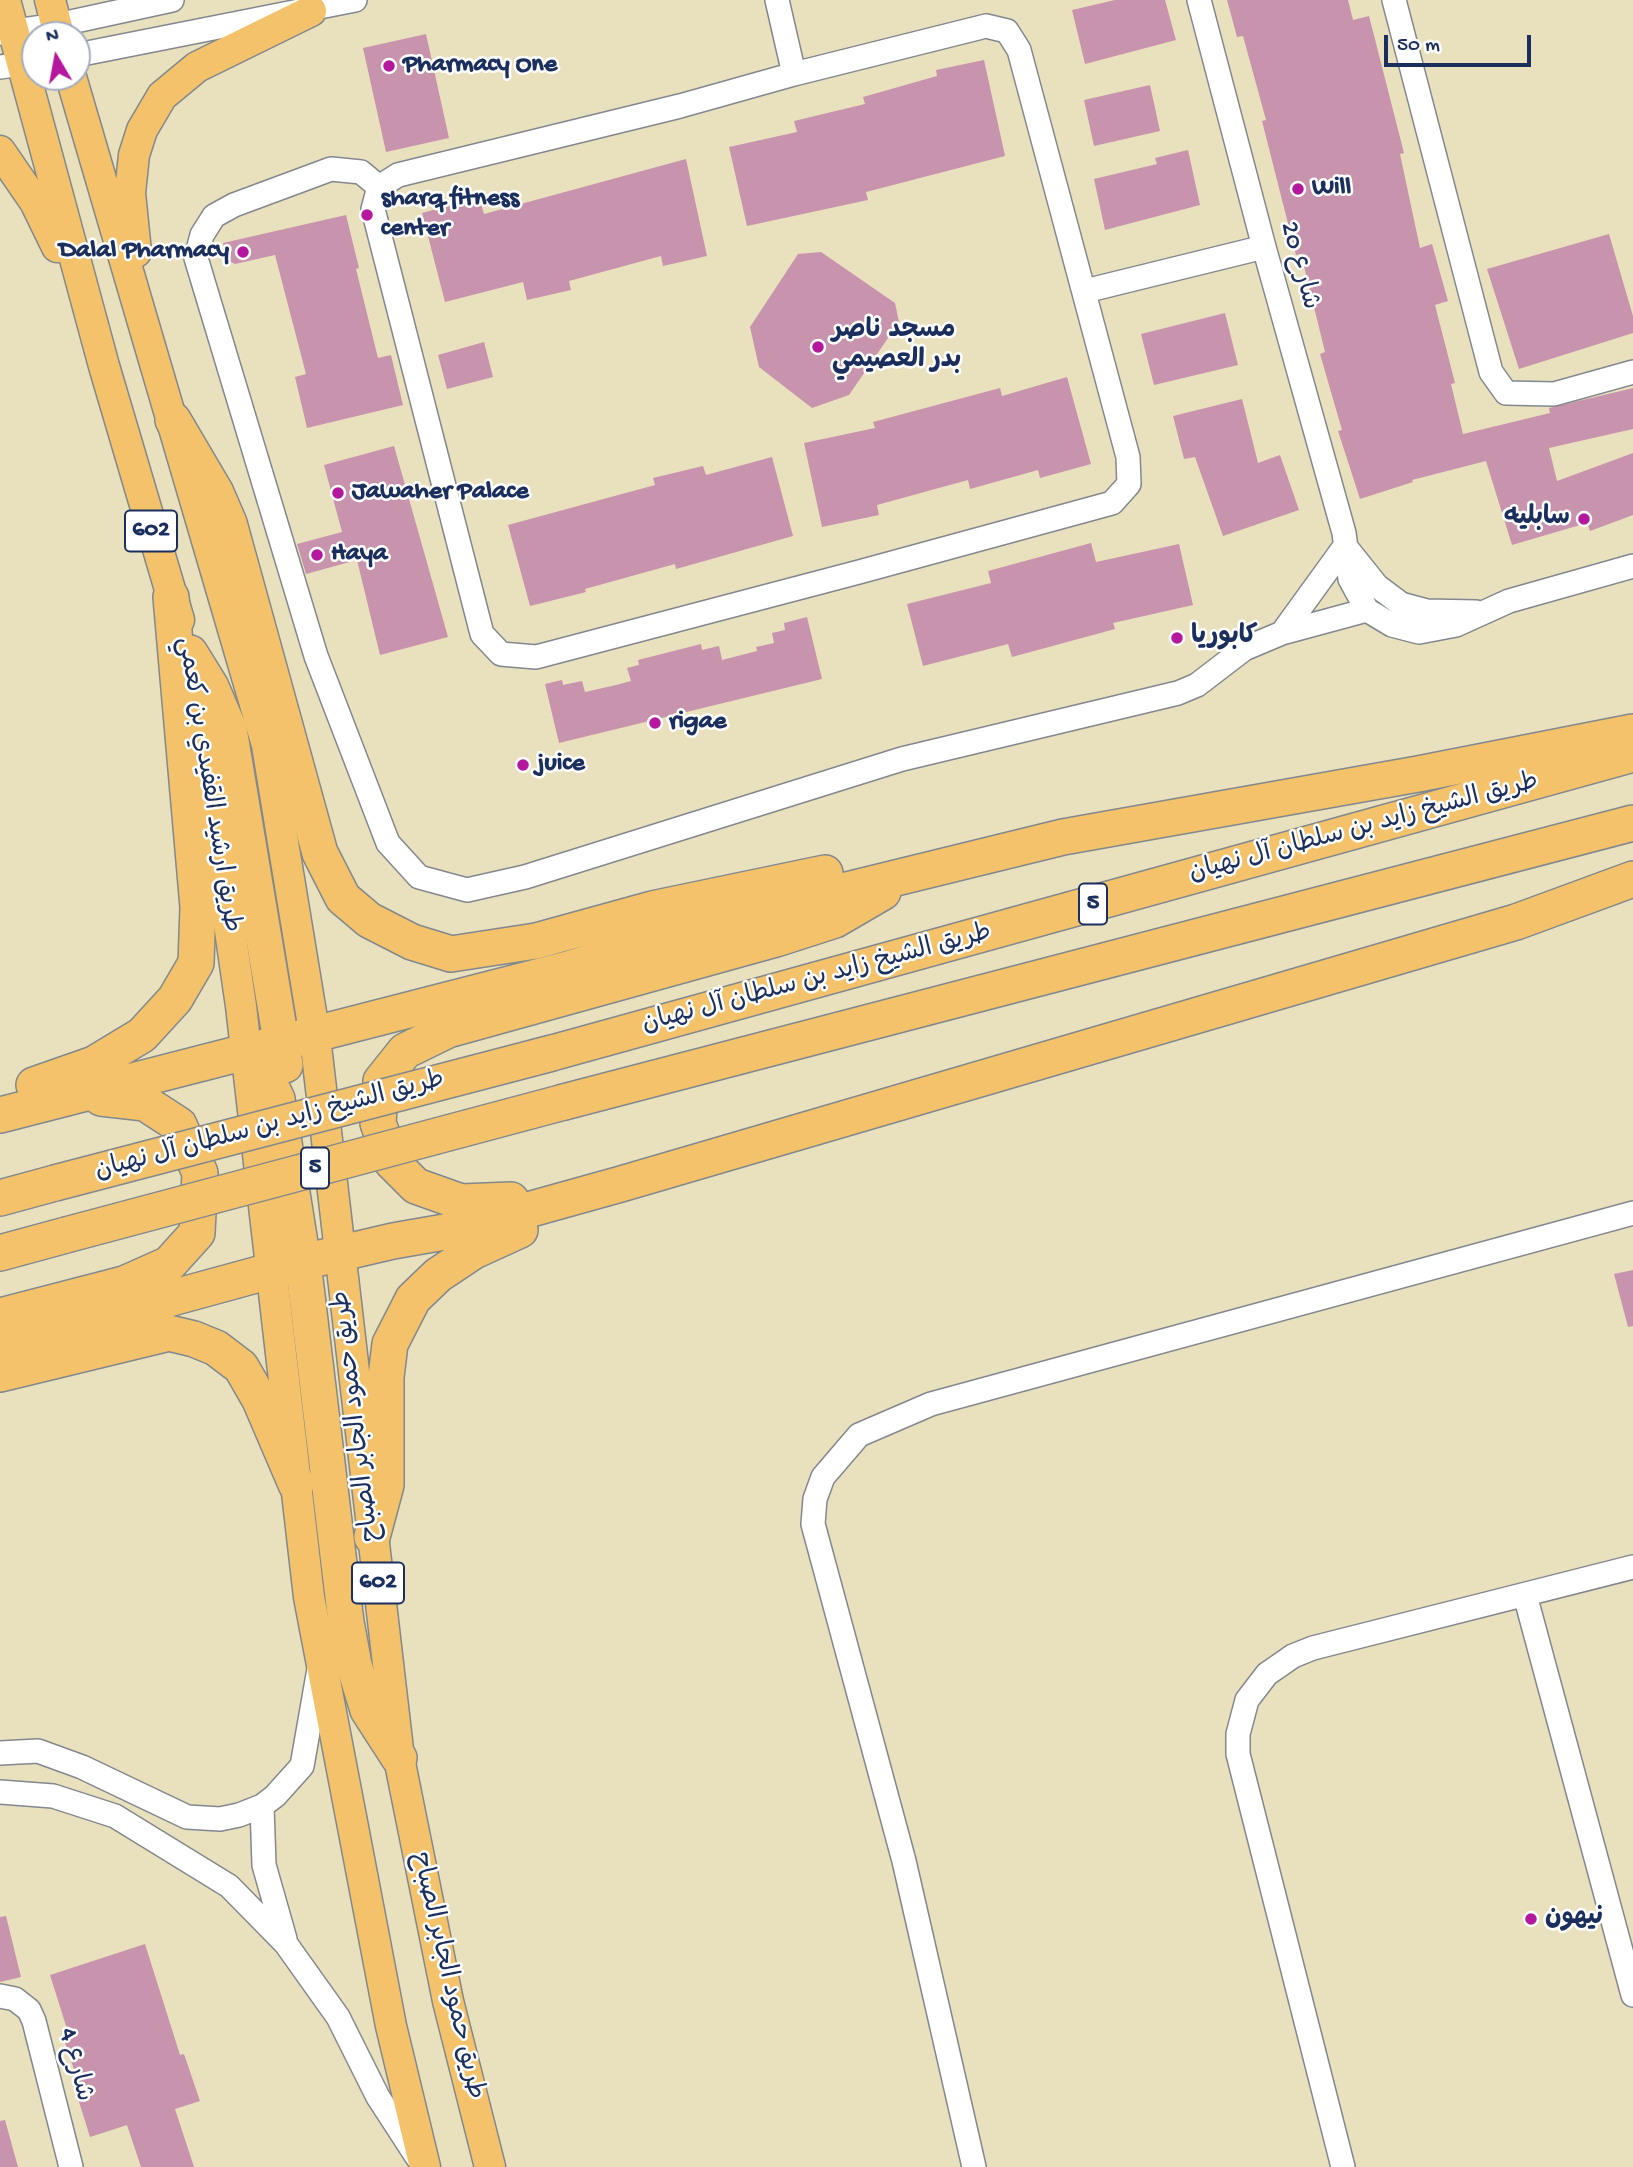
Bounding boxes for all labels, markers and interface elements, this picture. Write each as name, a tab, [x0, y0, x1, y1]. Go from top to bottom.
north arrow	[21, 21, 91, 91]
scale bar	[1388, 21, 1535, 65]
text: N	[45, 24, 61, 49]
text: 50 m	[1397, 34, 1440, 59]
place label: Pharmacy One	[403, 50, 557, 82]
marker: Pharmacy One	[381, 58, 397, 74]
place label: Will	[1312, 173, 1351, 205]
marker: Will	[1290, 181, 1306, 197]
place label: sharq fitness center	[381, 184, 519, 246]
marker: sharq fitness center	[359, 207, 375, 223]
street label: شارع 20	[1271, 219, 1325, 313]
place label: Dalal Pharmacy	[59, 236, 229, 268]
marker: Dalal Pharmacy	[235, 244, 251, 260]
place label: مسجد ناصر بدر العصيمي	[832, 316, 961, 378]
marker: مسجد ناصر بدر العصيمي	[810, 339, 826, 355]
place label: Jawaher Palace	[352, 477, 529, 509]
marker: Jawaher Palace	[330, 485, 346, 501]
place label: سابليه	[1504, 503, 1570, 535]
road number: 602	[125, 510, 177, 552]
marker: سابليه	[1576, 511, 1592, 527]
place label: Haya	[331, 539, 388, 571]
marker: Haya	[309, 547, 325, 563]
place label: كابوريا	[1191, 622, 1257, 654]
marker: كابوريا	[1169, 630, 1185, 646]
street label: طريق ارشيد القفيدي بن كعمي	[168, 635, 246, 935]
place label: rigae	[669, 707, 726, 739]
marker: rigae	[647, 715, 663, 731]
place label: juice	[537, 749, 585, 781]
marker: juice	[515, 757, 531, 773]
street label: طريق الشيخ زايد بن سلطان آل نهيان	[1186, 767, 1542, 891]
road number: 5	[1079, 884, 1107, 924]
street label: طريق الشيخ زايد بن سلطان آل نهيان	[639, 918, 995, 1042]
street label: طريق الشيخ زايد بن سلطان آل نهيان	[92, 1065, 448, 1189]
road number: 5	[301, 1148, 329, 1188]
street label: طريق حمود الجابر الصباح	[327, 1289, 389, 1543]
road number: 602	[352, 1562, 404, 1604]
street label: طريق حمود الجابر الصباح	[402, 1849, 490, 2103]
place label: نيهون	[1545, 1903, 1603, 1935]
marker: نيهون	[1523, 1911, 1539, 1927]
street label: شارع 4	[50, 2025, 98, 2105]

